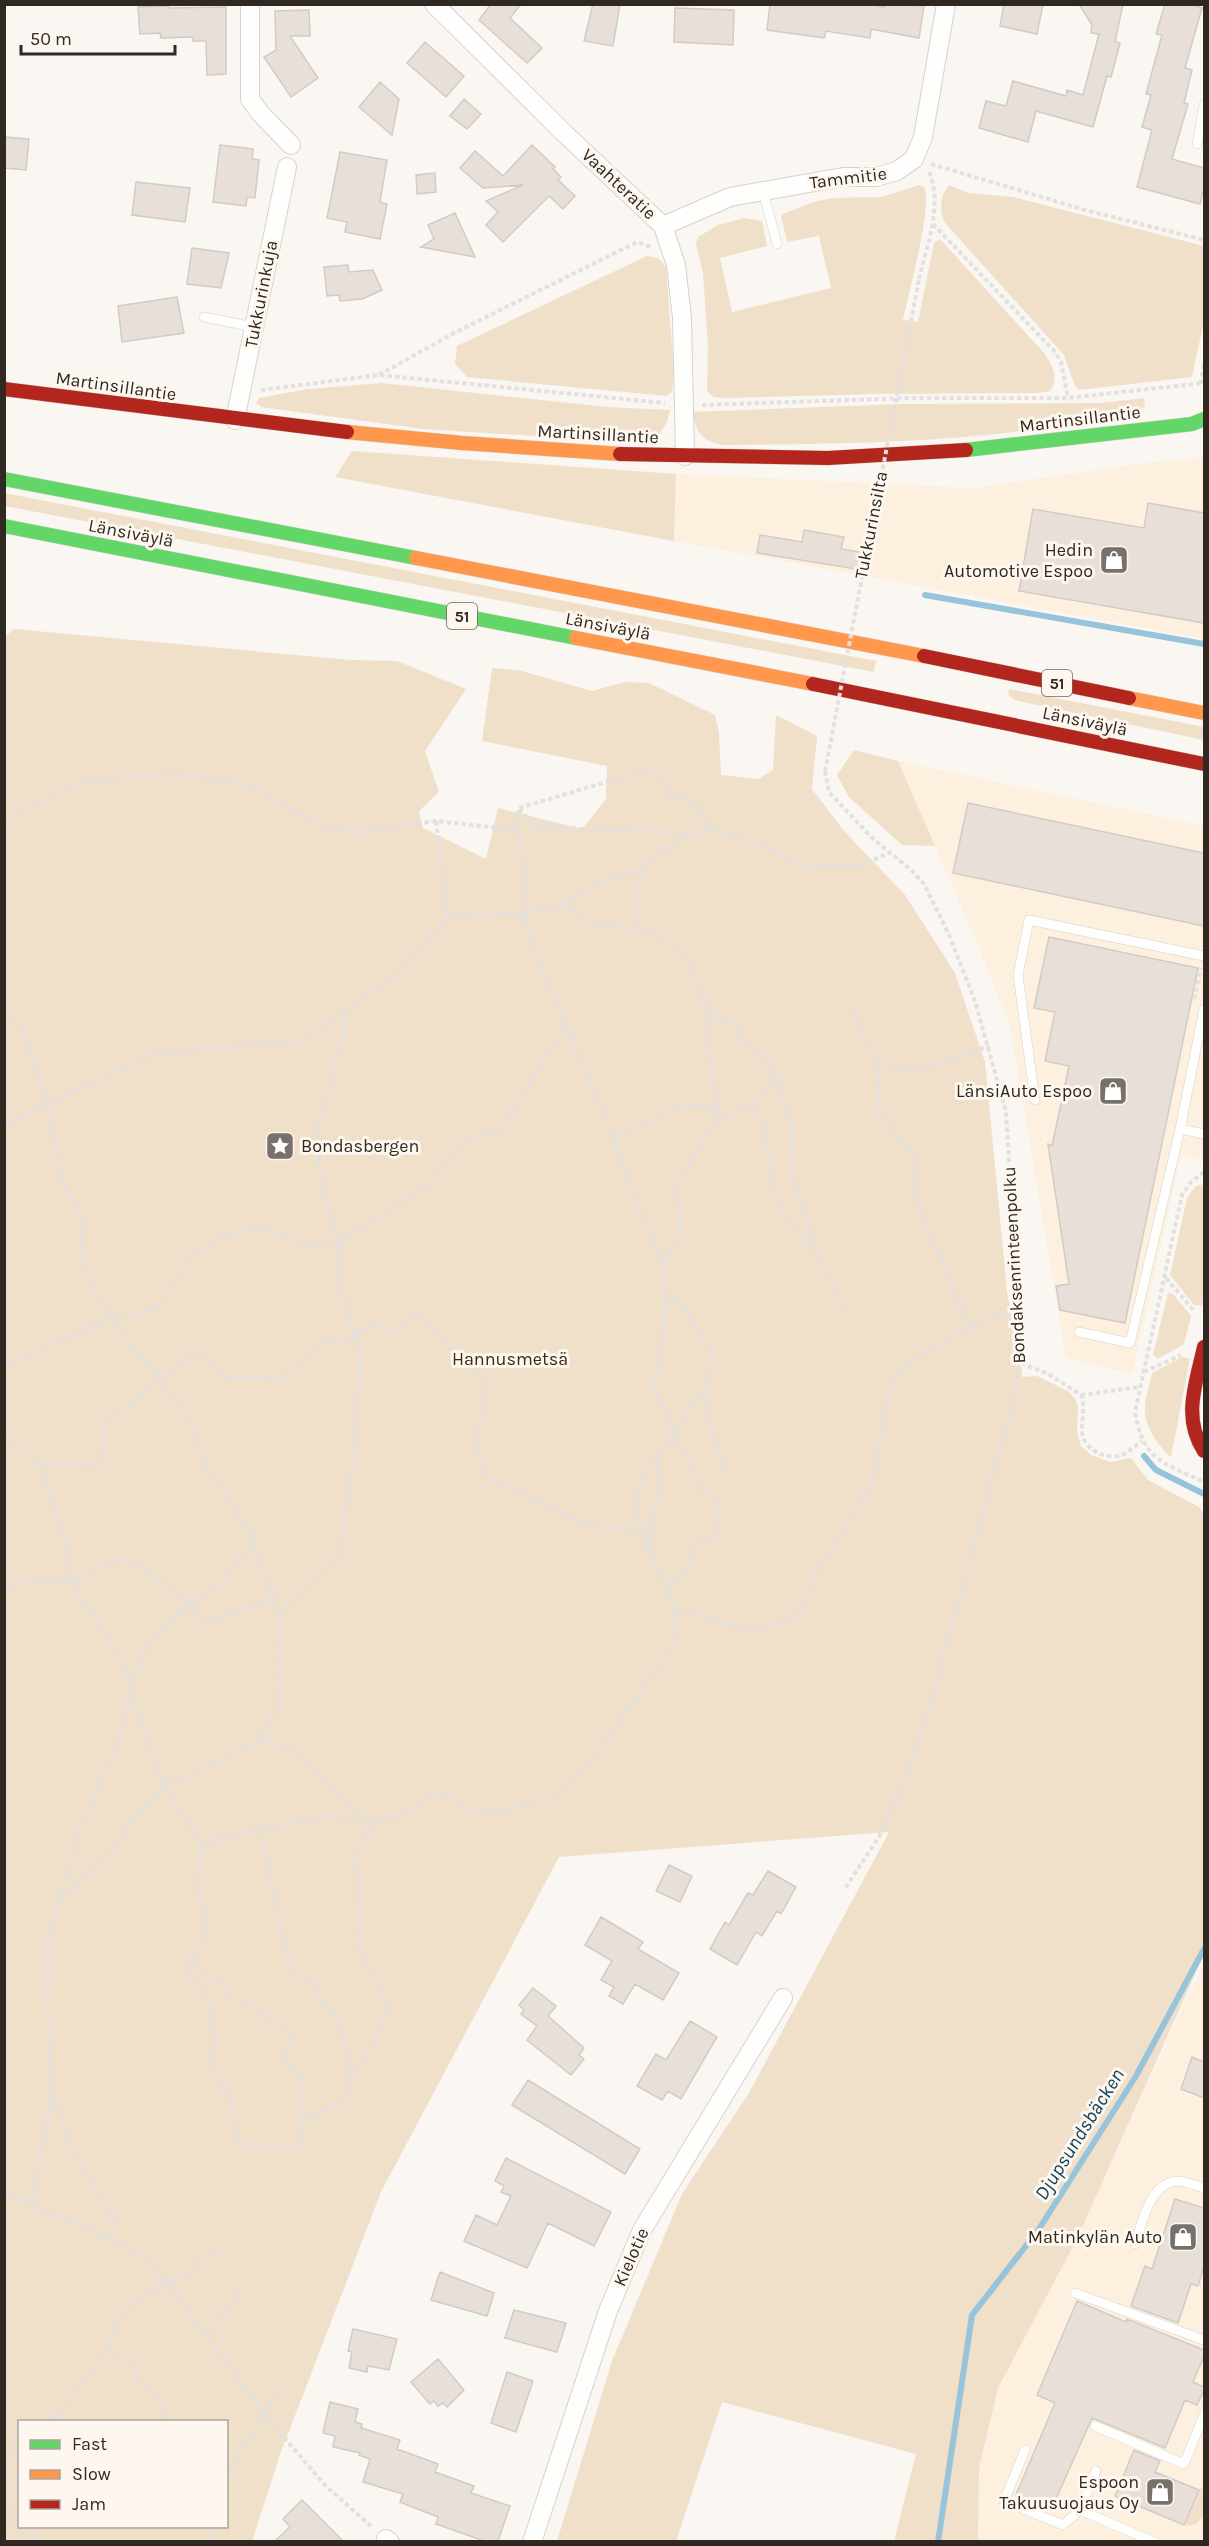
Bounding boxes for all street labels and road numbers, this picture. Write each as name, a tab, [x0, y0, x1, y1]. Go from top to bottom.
street label: Vaahteratie	[577, 144, 661, 224]
street label: Tammitie	[808, 162, 888, 194]
street label: Tukkurinkuja	[240, 238, 282, 350]
street label: Martinsillantie	[54, 367, 178, 405]
street label: Martinsillantie	[1018, 401, 1142, 437]
street label: Martinsillantie	[537, 420, 659, 448]
street label: Tukkurinsilta	[850, 469, 892, 581]
street label: Länsiväylä	[87, 514, 175, 552]
road number: 51	[447, 603, 477, 629]
street label: Länsiväylä	[564, 607, 652, 645]
road number: 51	[1042, 670, 1072, 696]
street label: Länsiväylä	[1041, 701, 1129, 741]
street label: Bondaksenrinteenpolku	[998, 1166, 1030, 1364]
street label: Kielotie	[608, 2224, 654, 2290]

